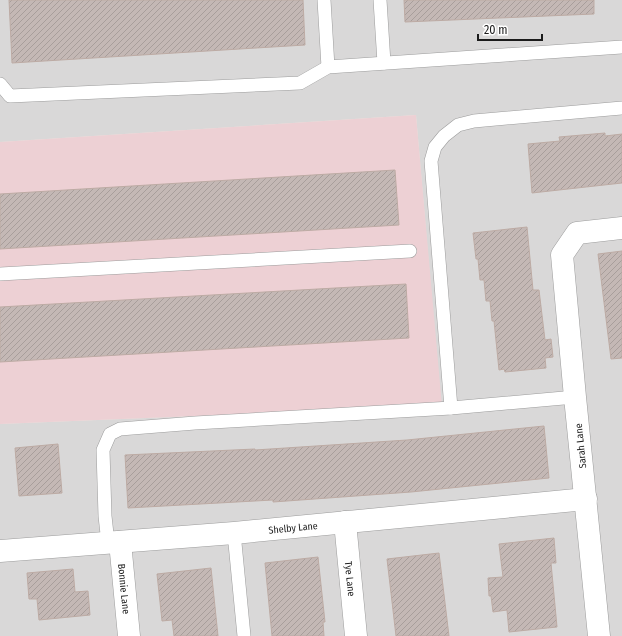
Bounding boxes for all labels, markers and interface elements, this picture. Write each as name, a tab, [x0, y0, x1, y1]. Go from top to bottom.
scale bar	[478, 16, 542, 42]
text: 20 m	[484, 23, 508, 37]
street label: Sarah Lane	[573, 423, 589, 469]
street label: Shelby Lane	[268, 520, 318, 537]
street label: Tye Lane	[342, 561, 357, 597]
street label: Bonnie Lane	[115, 563, 132, 615]

